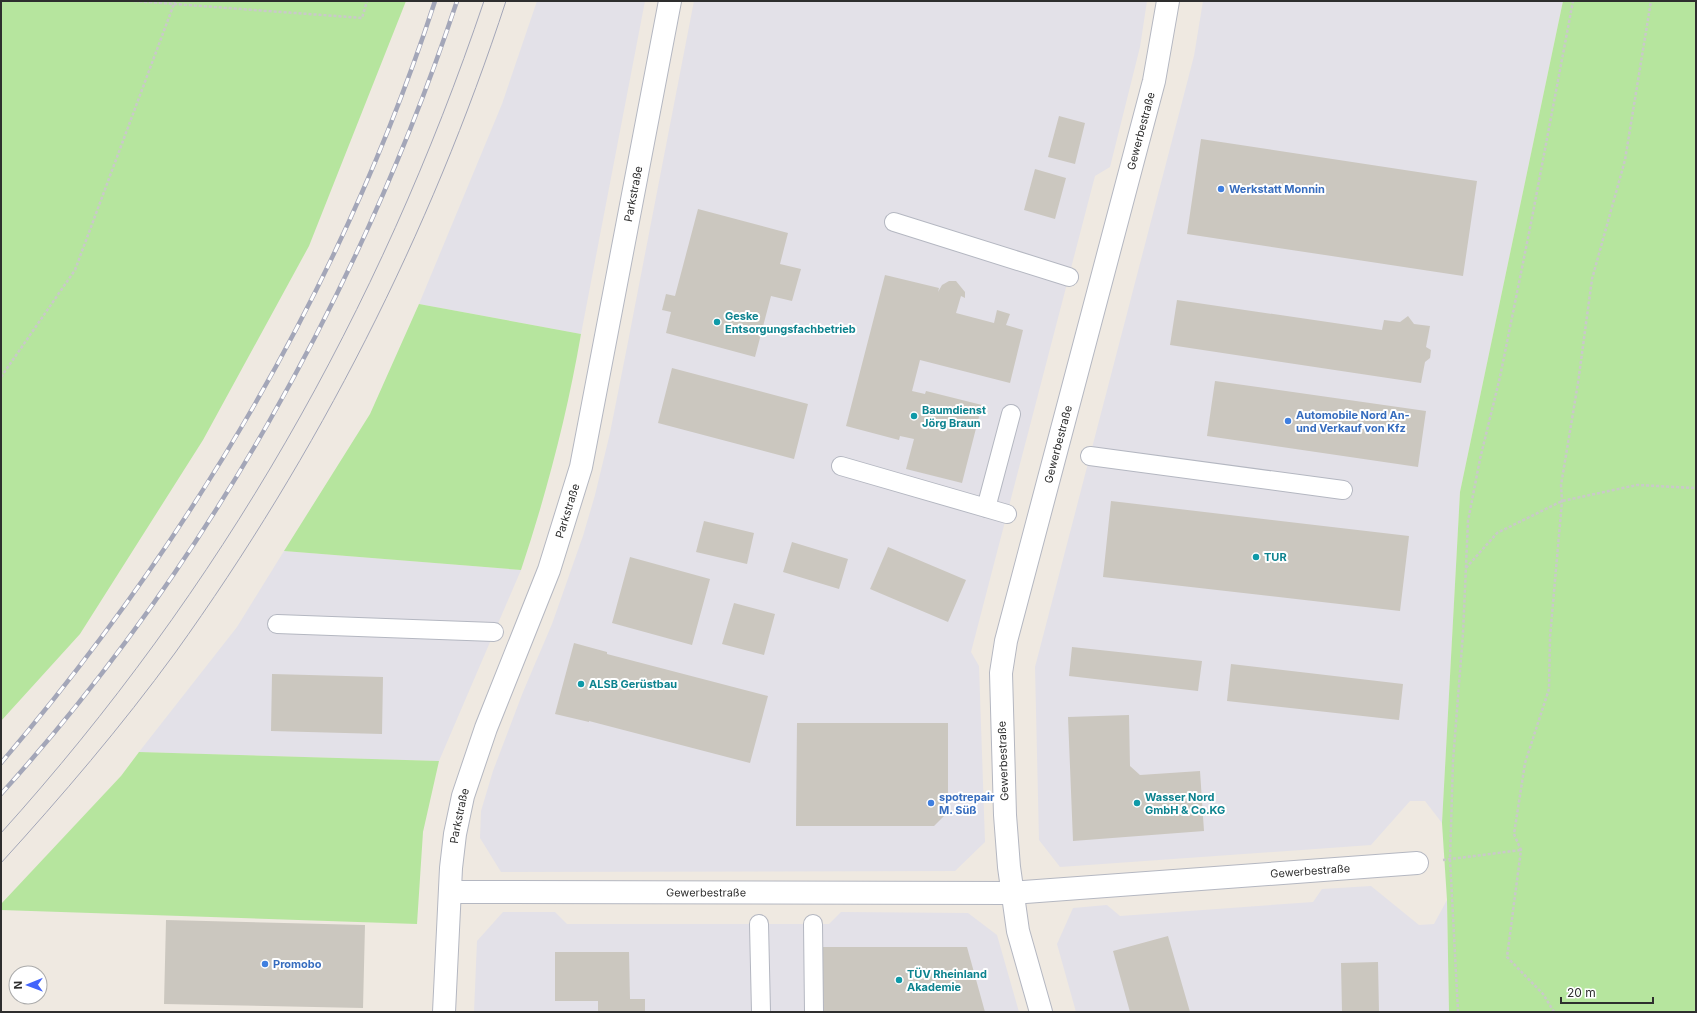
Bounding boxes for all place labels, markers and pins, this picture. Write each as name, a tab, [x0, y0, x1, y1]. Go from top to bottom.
place label: Werkstatt Monnin	[1229, 182, 1325, 196]
marker: Werkstatt Monnin	[1216, 184, 1226, 194]
place label: Geske Entsorgungsfachbetrieb	[725, 309, 856, 336]
marker: Geske Entsorgungsfachbetrieb	[712, 317, 722, 327]
place label: Baumdienst Jörg Braun	[922, 403, 986, 430]
place label: Automobile Nord An- und Verkauf von Kfz	[1296, 408, 1410, 435]
marker: Baumdienst Jörg Braun	[909, 411, 919, 421]
marker: Automobile Nord An- und Verkauf von Kfz	[1283, 416, 1293, 426]
place label: TUR	[1264, 550, 1287, 564]
marker: TUR	[1251, 552, 1261, 562]
place label: ALSB Gerüstbau	[589, 677, 677, 691]
marker: ALSB Gerüstbau	[576, 679, 586, 689]
place label: spotrepair M. Süß	[939, 790, 995, 817]
place label: Wasser Nord GmbH & Co.KG	[1145, 790, 1225, 817]
marker: spotrepair M. Süß	[926, 798, 936, 808]
marker: Wasser Nord GmbH & Co.KG	[1132, 798, 1142, 808]
place label: Promobo	[273, 957, 322, 971]
marker: Promobo	[260, 959, 270, 969]
place label: TÜV Rheinland Akademie	[907, 967, 987, 994]
marker: TÜV Rheinland Akademie	[894, 975, 904, 985]

